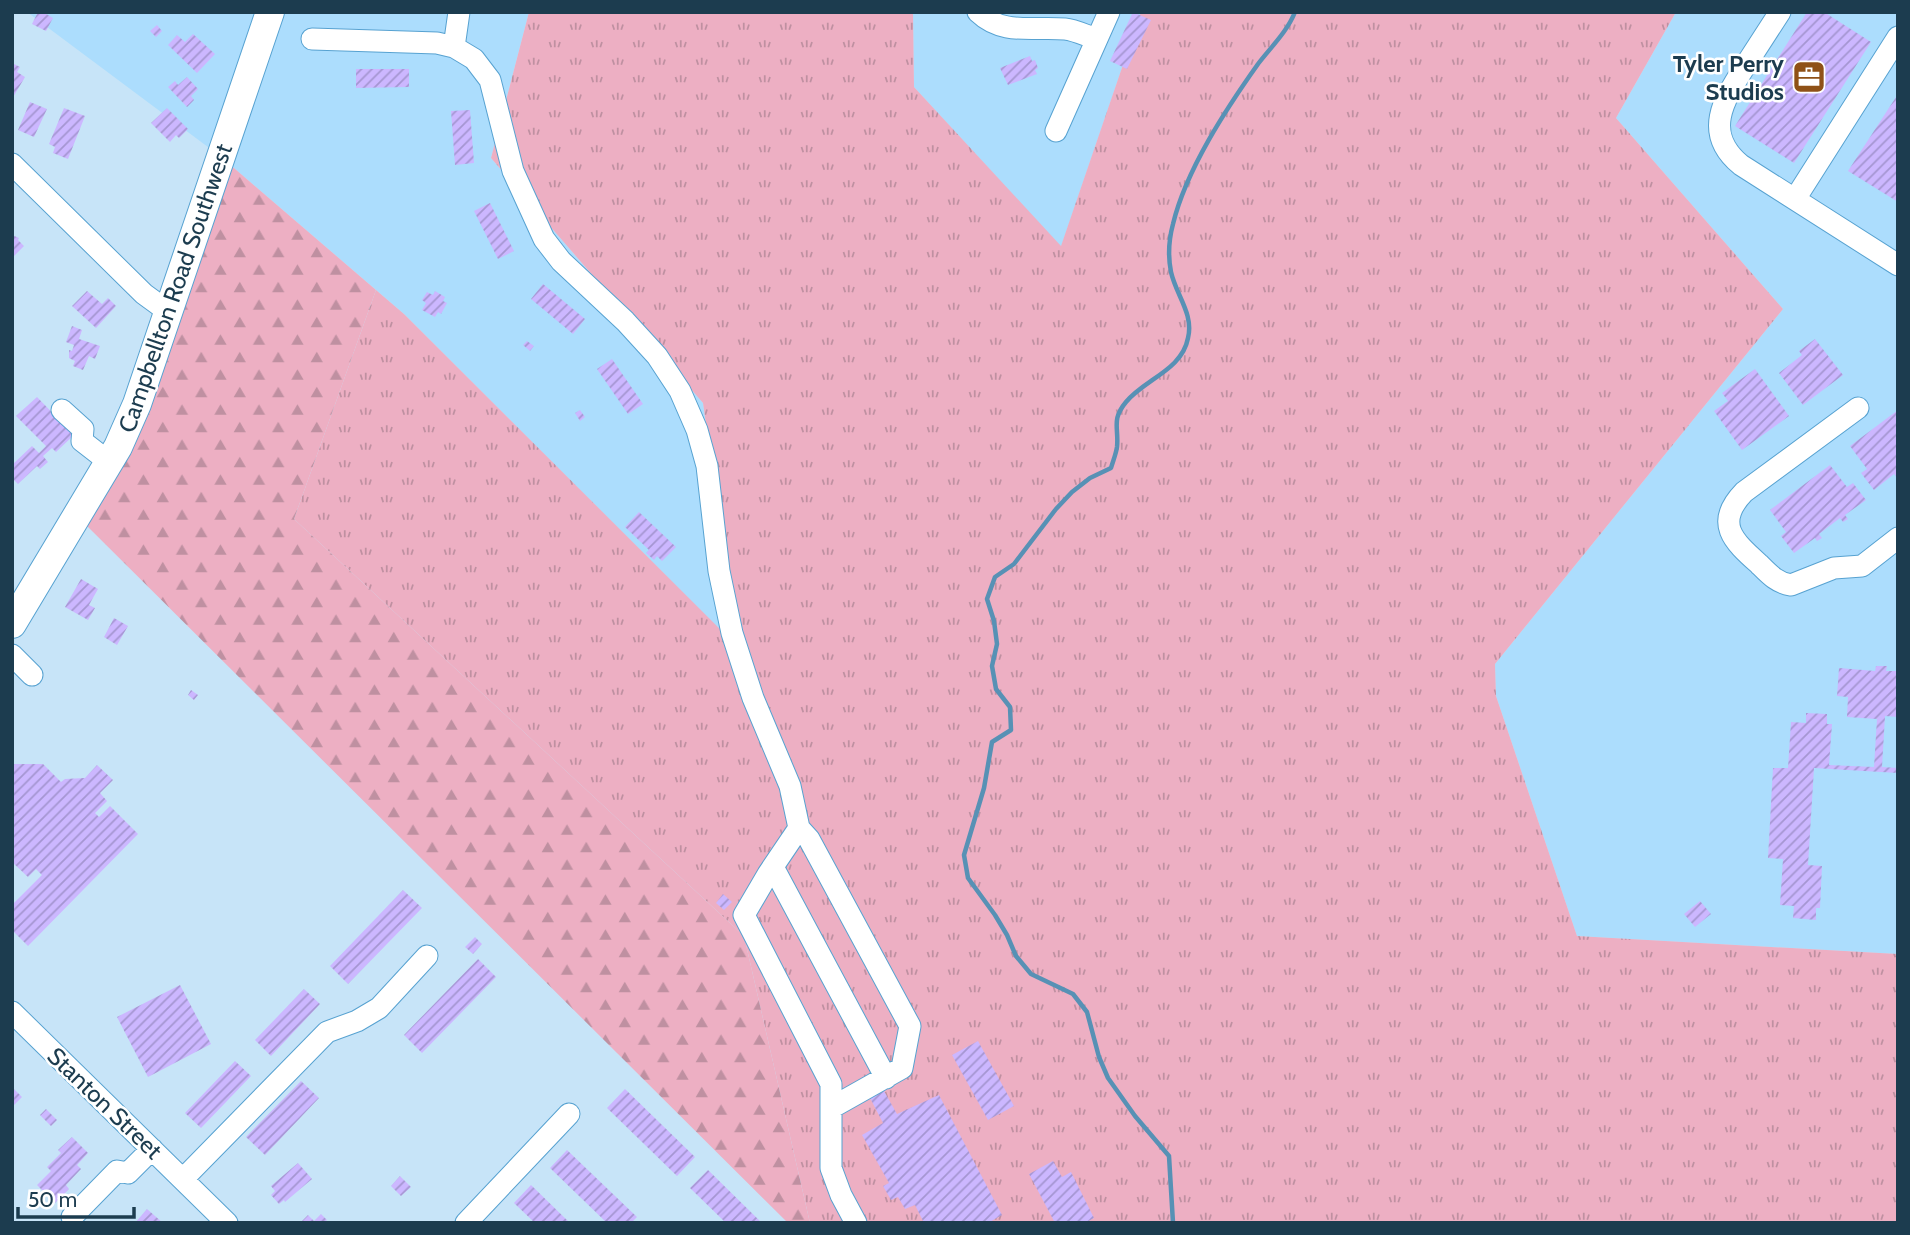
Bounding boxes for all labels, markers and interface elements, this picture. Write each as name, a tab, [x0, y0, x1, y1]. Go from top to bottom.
place label: Tyler Perry Studios	[1673, 49, 1784, 106]
office icon: Tyler Perry Studios	[1790, 58, 1828, 96]
street label: Campbellton Road Southwest	[112, 140, 238, 436]
street label: Stanton Street	[42, 1041, 168, 1165]
scale bar	[18, 1176, 133, 1220]
text: 50 m	[28, 1187, 77, 1212]

